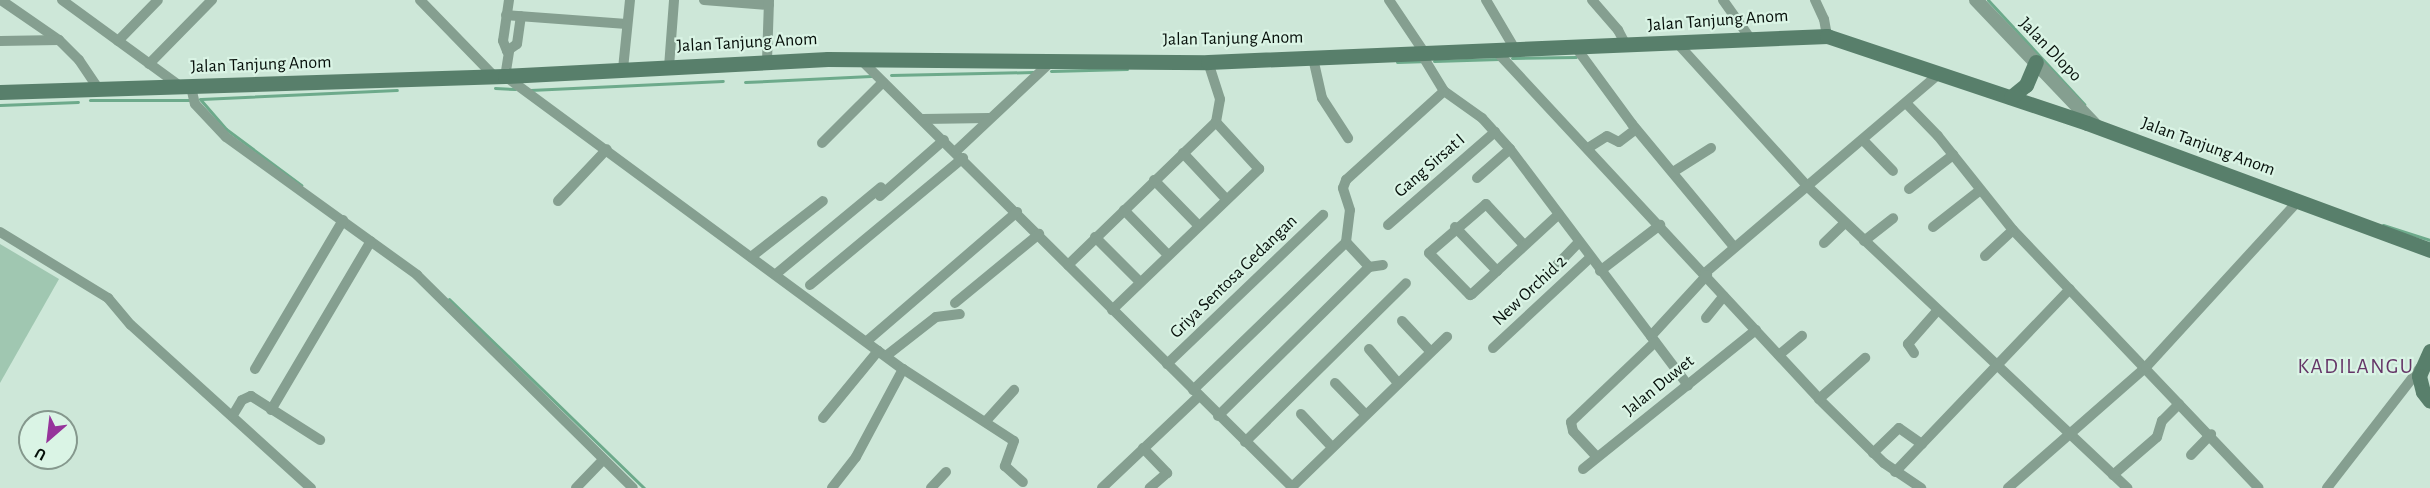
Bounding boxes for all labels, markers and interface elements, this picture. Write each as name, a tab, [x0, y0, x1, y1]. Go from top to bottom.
street label: Jalan Tanjung Anom	[1647, 5, 1789, 37]
street label: Jalan Dlopo	[2014, 13, 2086, 87]
street label: Jalan Tanjung Anom	[1162, 27, 1304, 51]
street label: Jalan Tanjung Anom	[676, 29, 818, 57]
street label: Jalan Tanjung Anom	[190, 52, 332, 78]
street label: Jalan Tanjung Anom	[2138, 113, 2278, 181]
street label: Gang Sirsat I	[1390, 129, 1470, 203]
street label: Griya Sentosa Gedangan	[1166, 211, 1302, 343]
street label: New Orchid 2	[1488, 251, 1572, 331]
street label: Jalan Duwet	[1619, 351, 1699, 421]
district label: KADILANGU	[2298, 354, 2414, 380]
north arrow	[18, 410, 78, 470]
text: U	[32, 445, 49, 464]

